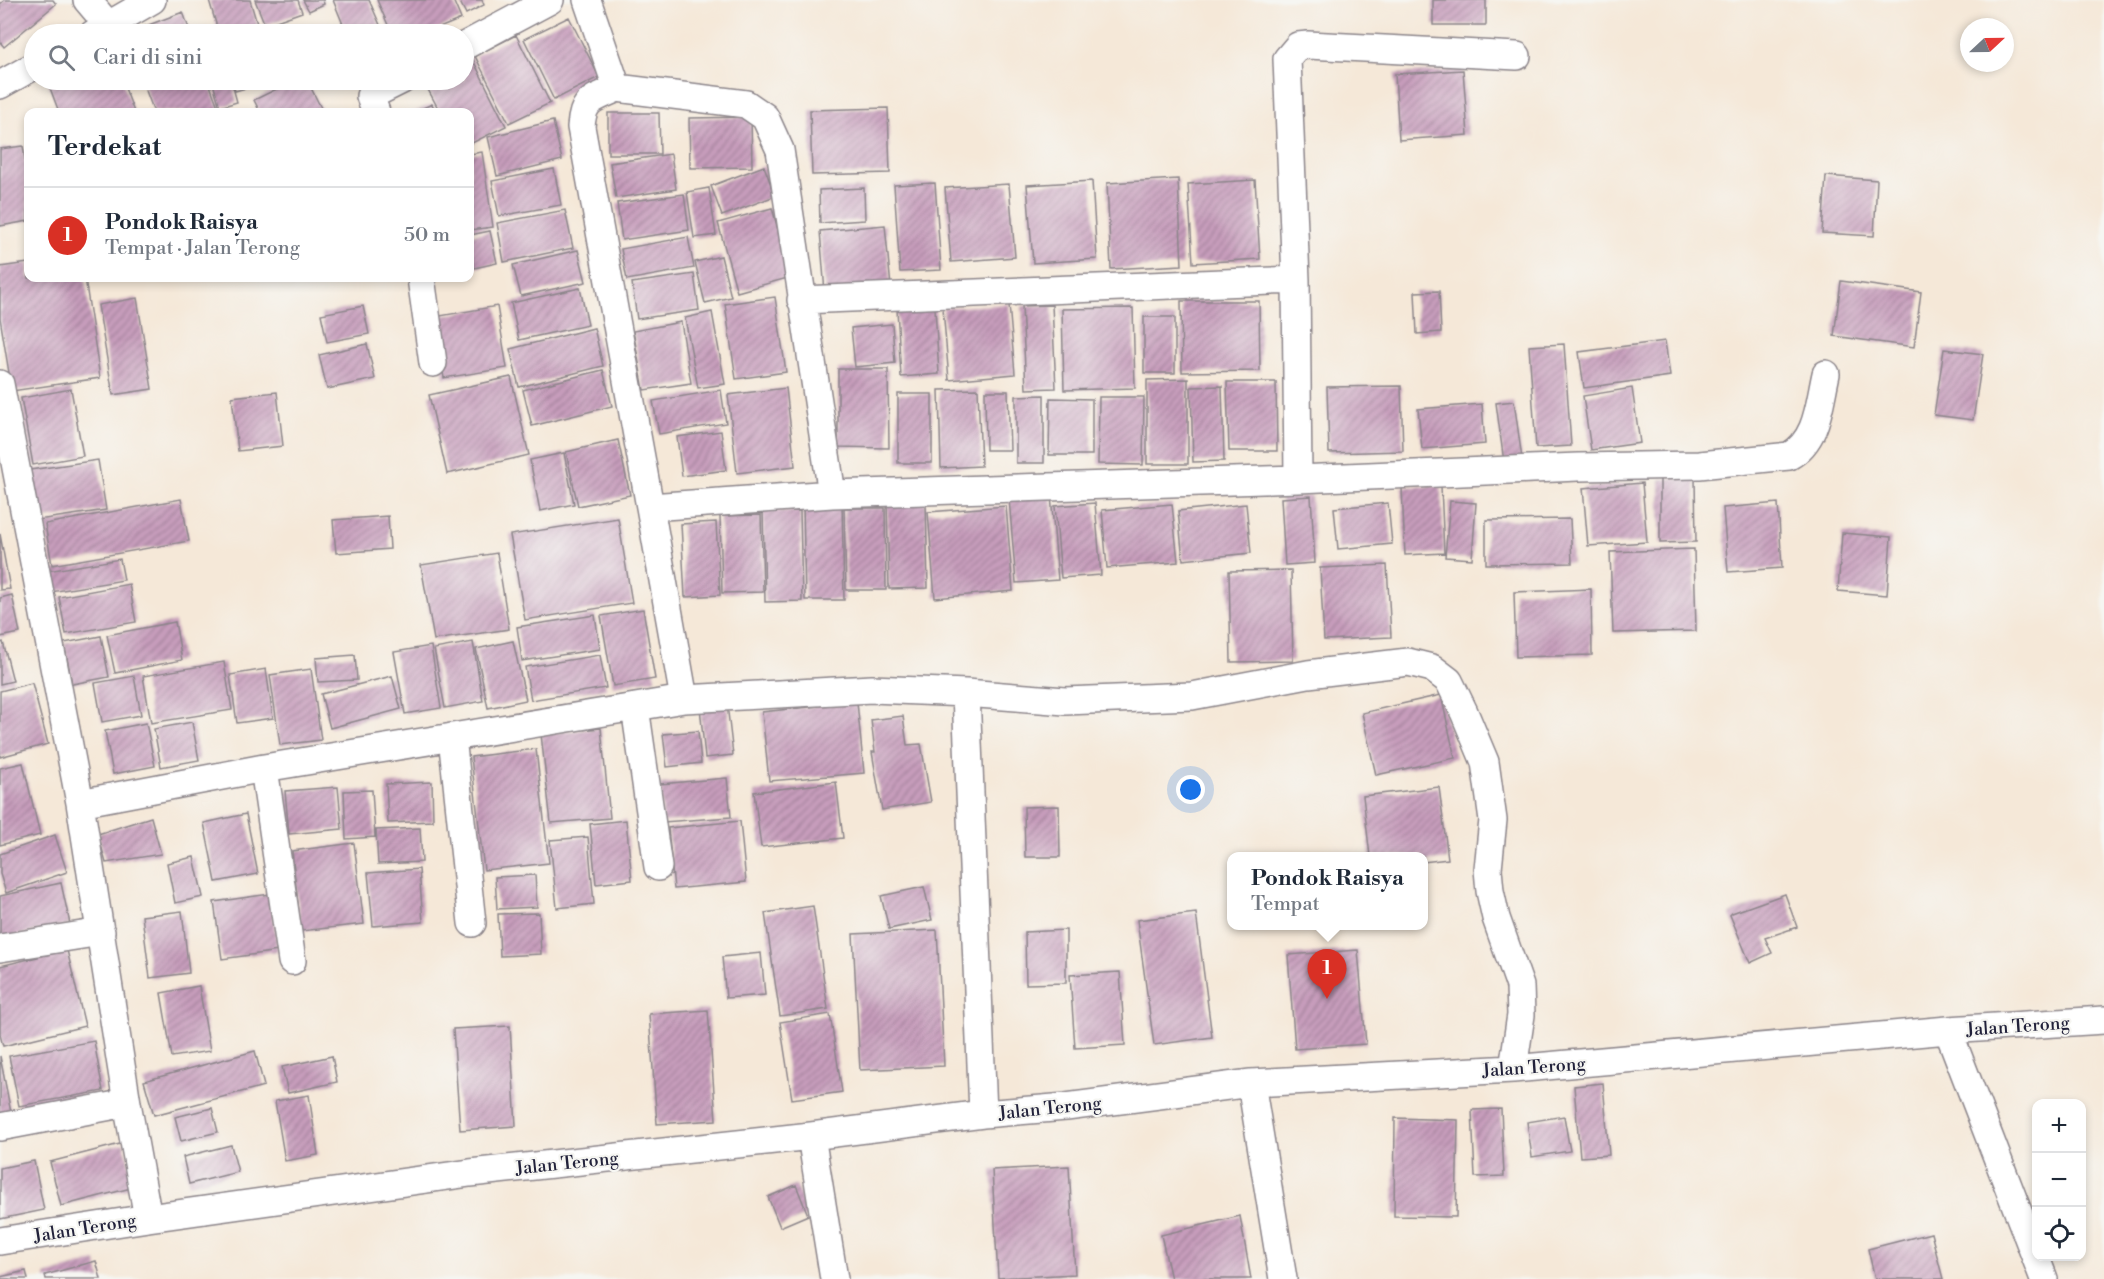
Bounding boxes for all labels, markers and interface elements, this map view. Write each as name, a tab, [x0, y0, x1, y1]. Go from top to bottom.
north arrow	[1960, 18, 2014, 72]
search box	[24, 24, 474, 90]
icon: search	[45, 41, 78, 74]
text: Cari di sini	[93, 44, 203, 71]
text: Terdekat	[48, 131, 161, 163]
text: Pondok Raisya	[105, 209, 258, 236]
text: 1	[63, 223, 72, 248]
text: 50 m	[404, 223, 450, 248]
text: Tempat · Jalan Terong	[105, 236, 300, 261]
your location	[1176, 775, 1205, 804]
popup	[1227, 852, 1428, 930]
text: Pondok Raisya	[1251, 865, 1404, 892]
text: Tempat	[1251, 892, 1320, 917]
pin: 1	[1308, 950, 1346, 999]
street label: Jalan Terong	[1965, 1011, 2071, 1042]
street label: Jalan Terong	[1481, 1052, 1587, 1083]
street label: Jalan Terong	[996, 1092, 1103, 1125]
map controls	[2032, 1099, 2086, 1261]
button: +	[2032, 1099, 2086, 1153]
street label: Jalan Terong	[513, 1147, 620, 1180]
button: −	[2032, 1153, 2086, 1207]
button: locate	[2032, 1207, 2086, 1261]
street label: Jalan Terong	[31, 1209, 139, 1248]

